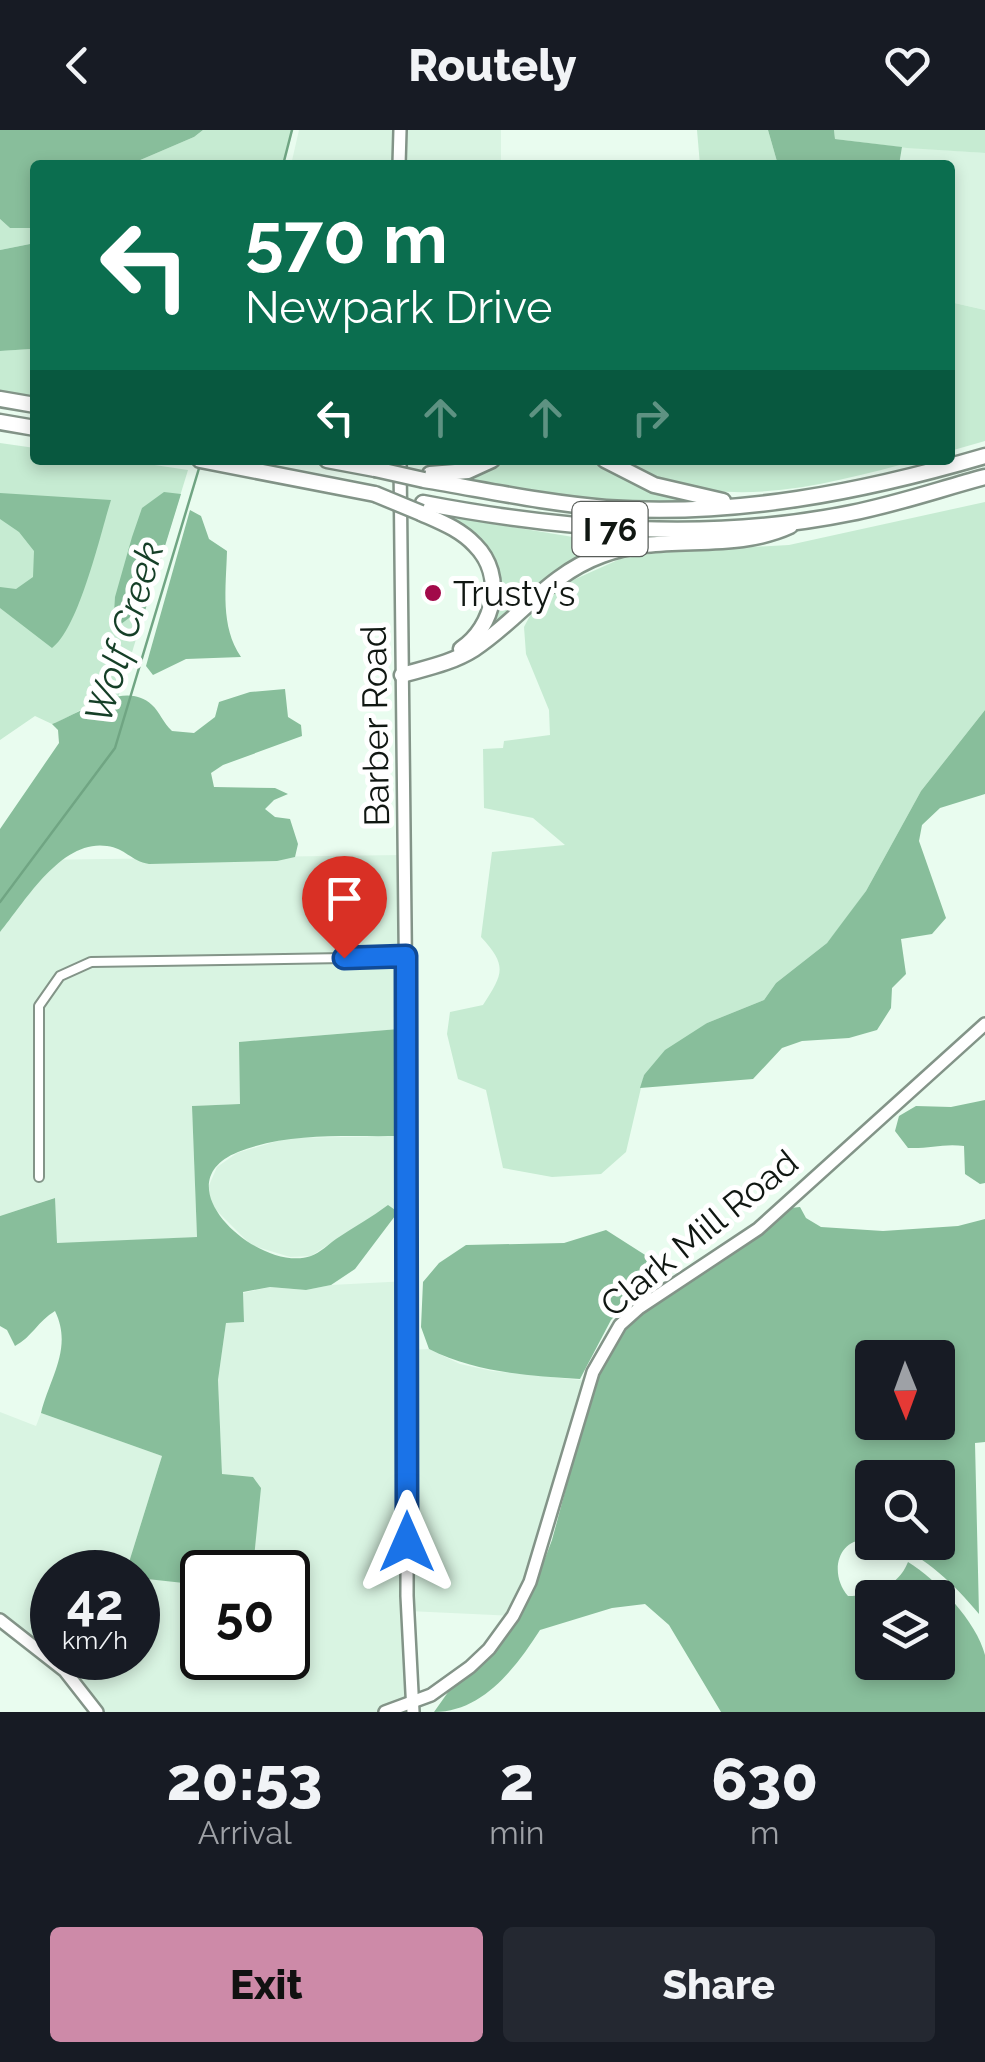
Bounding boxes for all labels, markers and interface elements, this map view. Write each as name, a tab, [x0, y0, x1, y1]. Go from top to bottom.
icon: back	[50, 38, 105, 93]
icon: heart	[880, 38, 935, 93]
text: Routely	[408, 39, 577, 92]
text: 570 m	[245, 197, 448, 279]
icon: left	[80, 200, 210, 330]
text: Newpark Drive	[245, 281, 553, 334]
icon: left	[308, 390, 363, 445]
icon: ahead	[413, 390, 468, 445]
icon: ahead	[518, 390, 573, 445]
icon: right	[623, 390, 678, 445]
road number: I 76	[572, 502, 648, 556]
water label: Wolf Creek	[75, 536, 173, 728]
place label: Trusty's	[453, 573, 575, 614]
marker: Trusty's	[422, 582, 444, 604]
street label: Barber Road	[353, 625, 397, 827]
pin	[302, 856, 387, 959]
icon: arrive	[317, 871, 372, 926]
street label: Clark Mill Road	[592, 1141, 806, 1325]
north arrow	[855, 1340, 955, 1440]
map controls	[855, 1340, 955, 1680]
button: search	[855, 1460, 955, 1560]
position arrow	[355, 1490, 459, 1594]
speed limit sign: 50	[180, 1550, 310, 1680]
text: 42	[67, 1573, 123, 1632]
button: layers	[855, 1580, 955, 1680]
text: km/h	[62, 1625, 128, 1655]
text: 20:53	[167, 1744, 323, 1814]
text: 2	[499, 1744, 534, 1814]
text: 630	[711, 1744, 818, 1814]
text: Arrival	[198, 1814, 292, 1851]
text: min	[489, 1814, 544, 1851]
text: m	[750, 1814, 779, 1851]
button: Exit	[50, 1927, 483, 2042]
button: Share	[503, 1927, 935, 2042]

